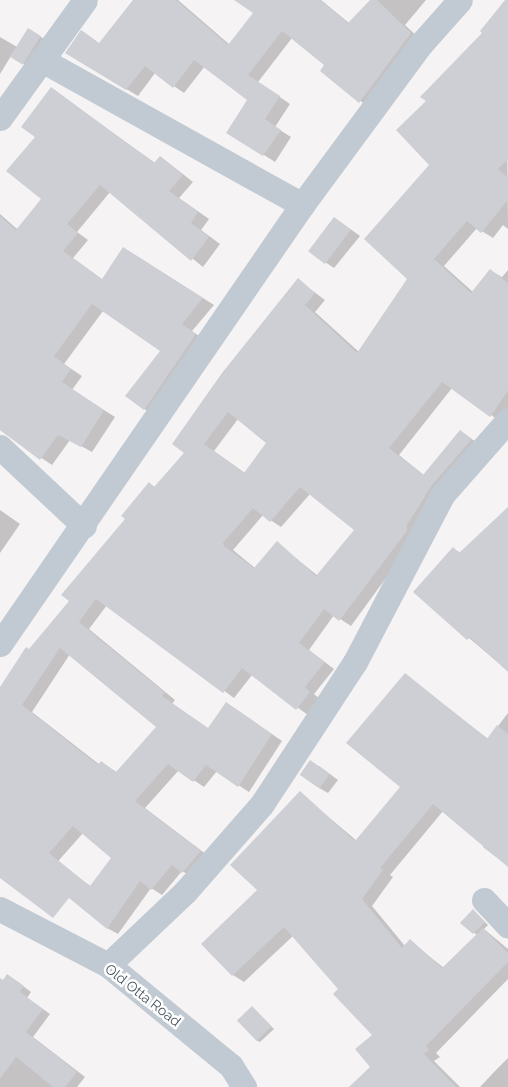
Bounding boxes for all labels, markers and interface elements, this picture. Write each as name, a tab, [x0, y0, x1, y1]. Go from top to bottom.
street label: Old Otta Road	[102, 960, 184, 1030]

